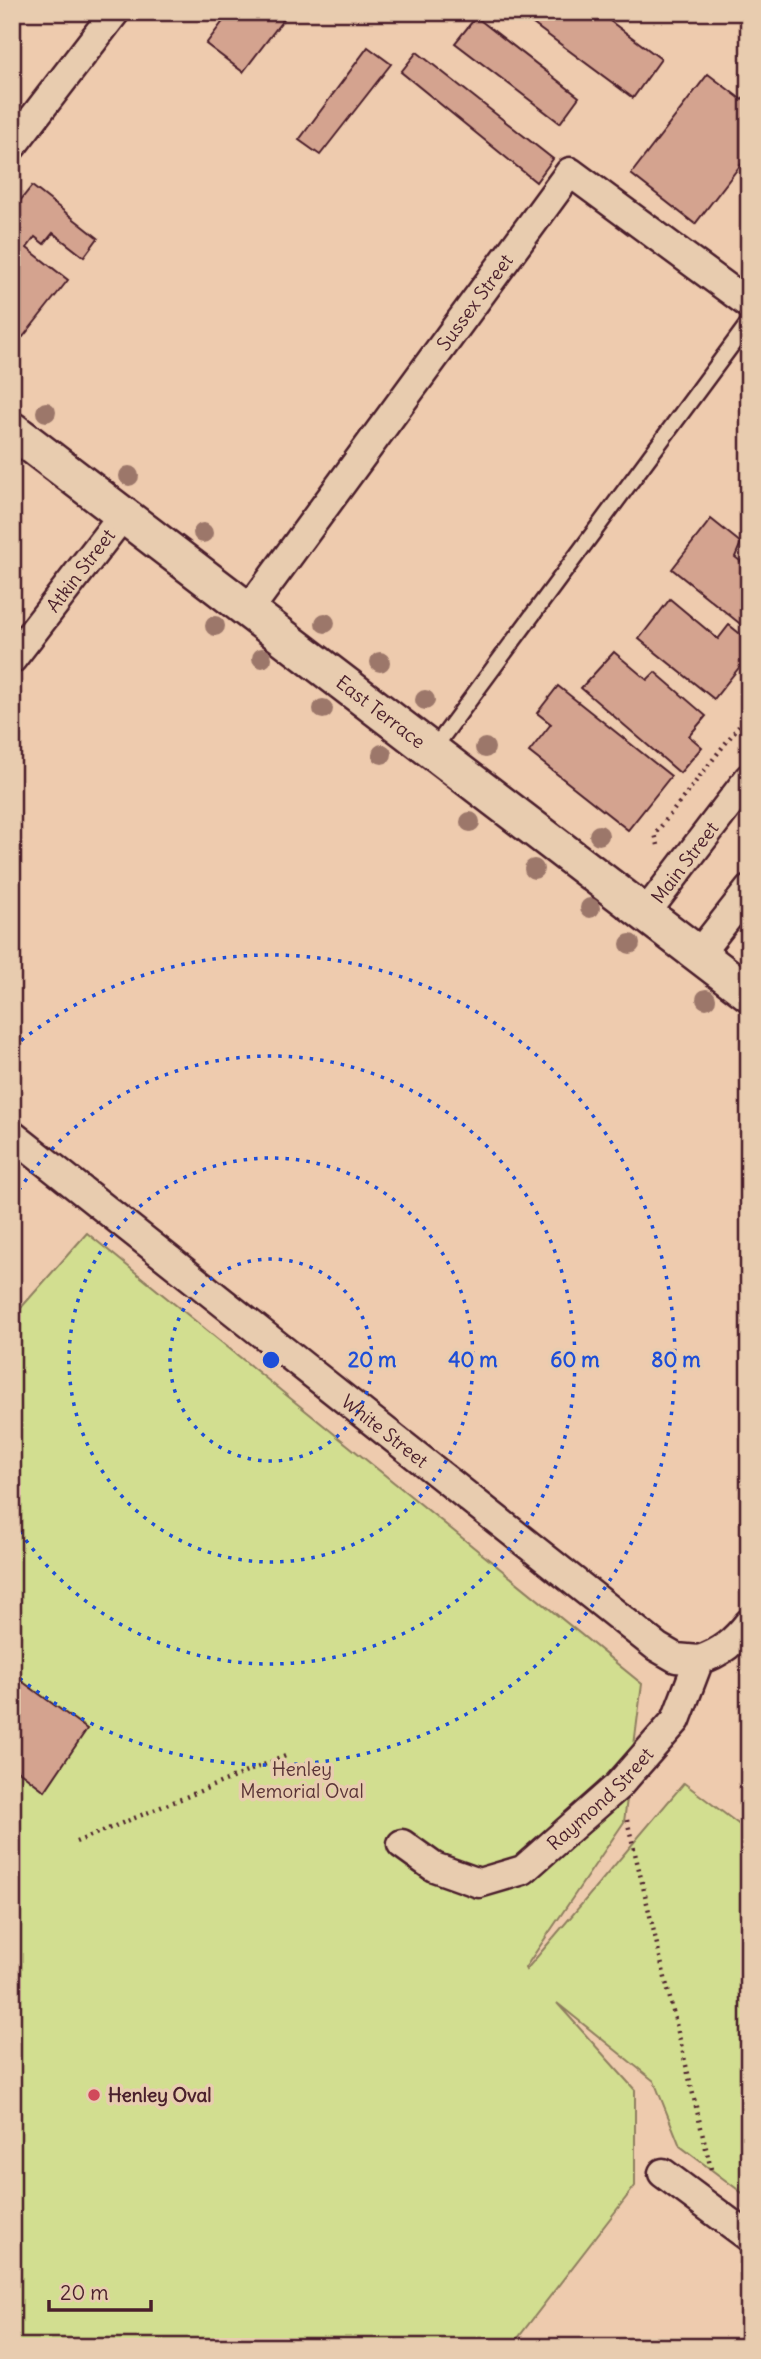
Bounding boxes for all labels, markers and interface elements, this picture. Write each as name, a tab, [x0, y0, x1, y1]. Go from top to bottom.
street label: Sussex Street	[431, 249, 518, 355]
street label: Atkin Street	[41, 524, 120, 617]
street label: East Terrace	[331, 670, 430, 753]
street label: Main Street	[646, 817, 723, 908]
text: 20 m	[348, 1346, 397, 1373]
text: 40 m	[448, 1346, 498, 1373]
text: 60 m	[550, 1346, 600, 1373]
text: 80 m	[651, 1346, 701, 1373]
centre of rings	[259, 1348, 283, 1372]
street label: White Street	[337, 1389, 433, 1473]
street label: Raymond Street	[542, 1743, 658, 1855]
park label: Henley Memorial Oval	[240, 1757, 364, 1803]
place label: Henley Oval	[108, 2083, 212, 2107]
marker: Henley Oval	[86, 2087, 102, 2103]
scale bar	[49, 2268, 150, 2312]
text: 20 m	[60, 2279, 109, 2306]

